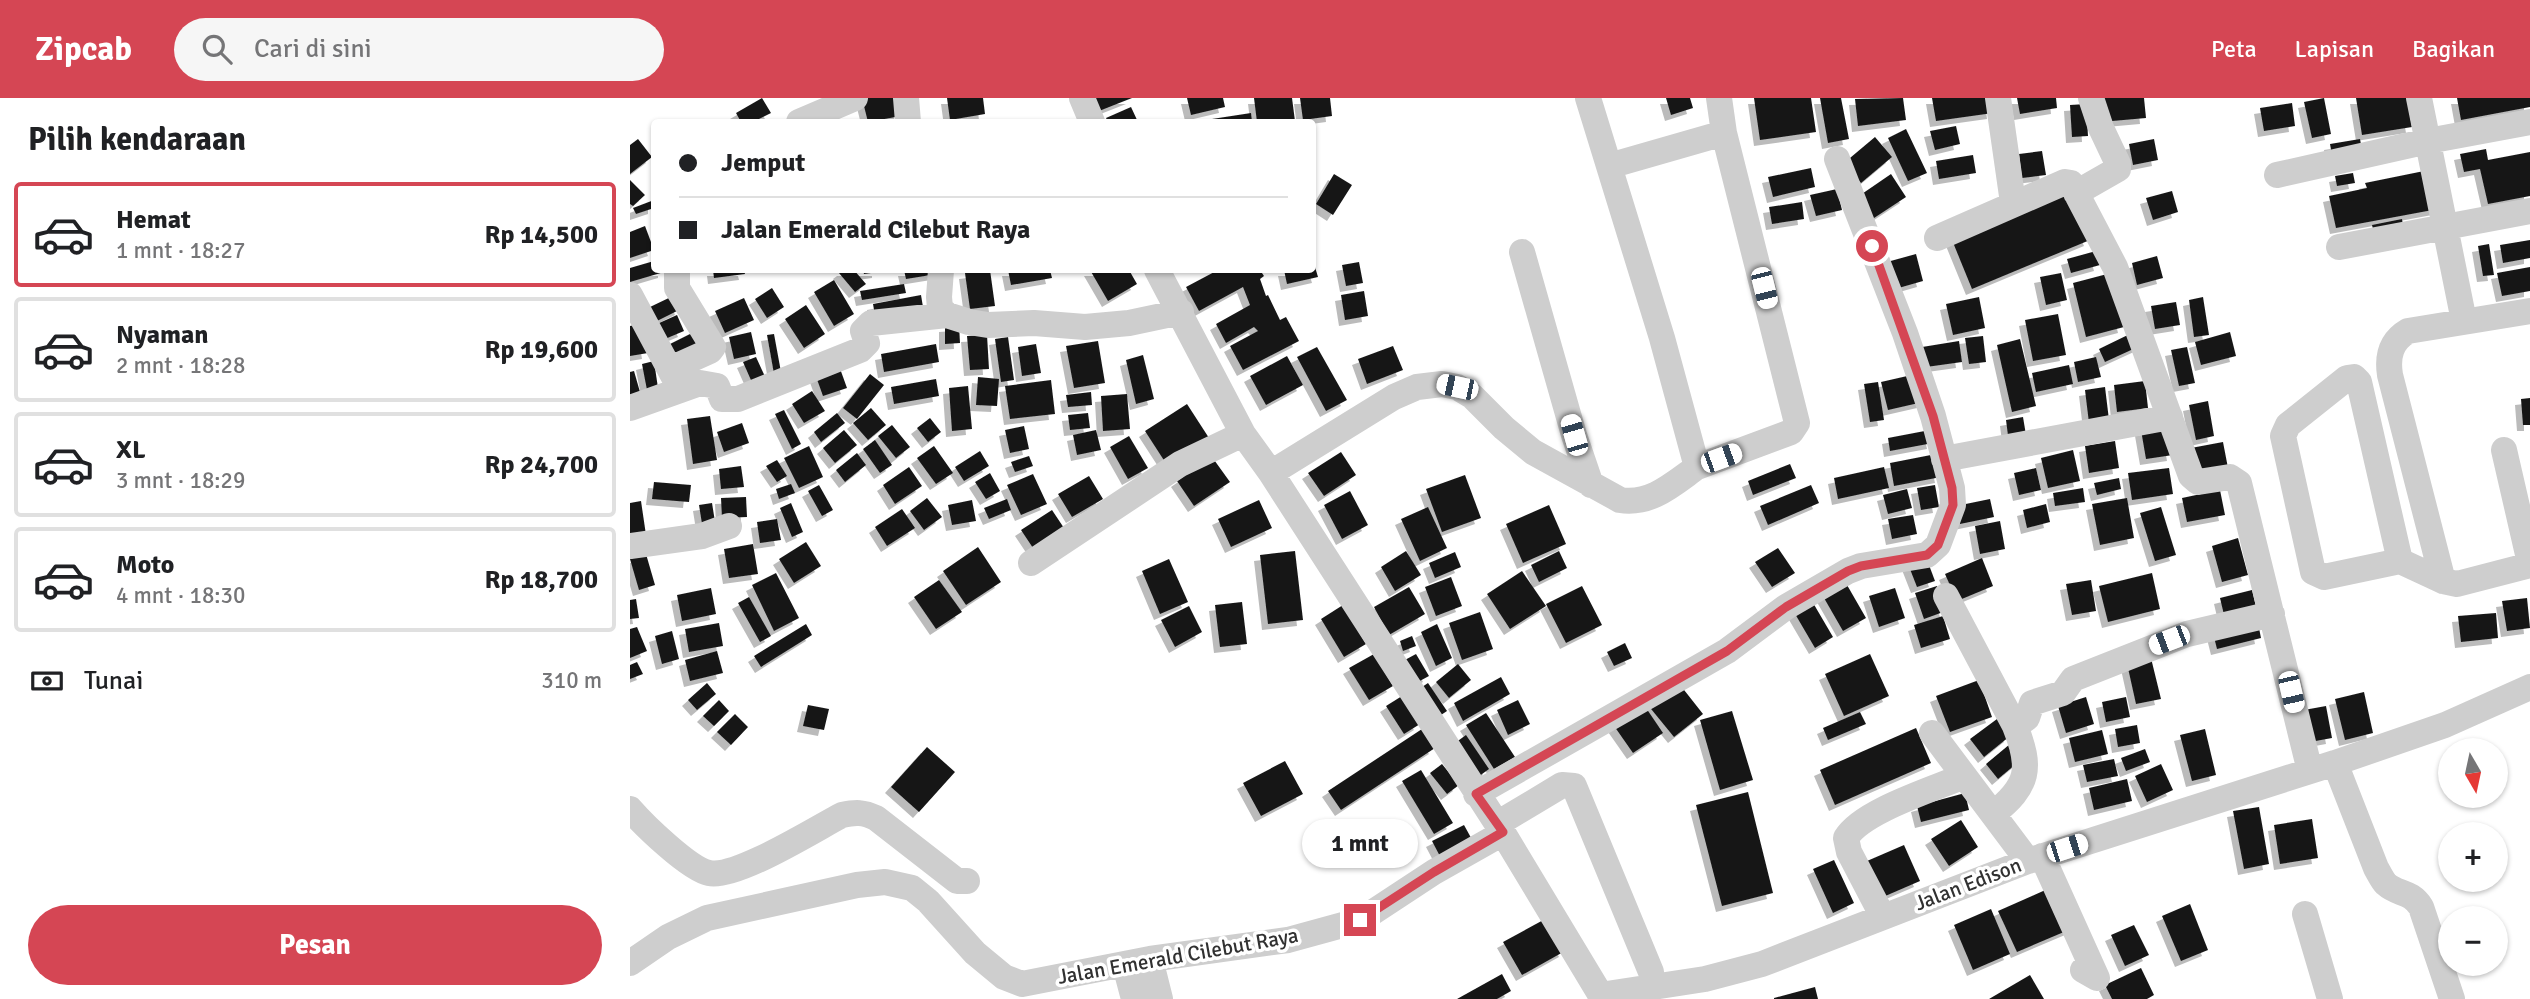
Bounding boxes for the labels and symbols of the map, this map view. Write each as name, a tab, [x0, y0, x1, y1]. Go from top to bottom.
route start	[1856, 230, 1888, 262]
car	[1749, 265, 1780, 311]
car	[1435, 372, 1480, 402]
car	[1559, 412, 1590, 458]
car	[1698, 441, 1745, 475]
car	[2146, 623, 2193, 657]
car	[2277, 669, 2306, 715]
north arrow	[2438, 738, 2508, 808]
callout: 1 mnt	[1302, 818, 1418, 868]
car	[2044, 832, 2091, 864]
street label: Jalan Edison	[1911, 852, 2025, 916]
route end	[1344, 904, 1376, 936]
street label: Jalan Emerald Cilebut Raya	[1056, 922, 1300, 990]

